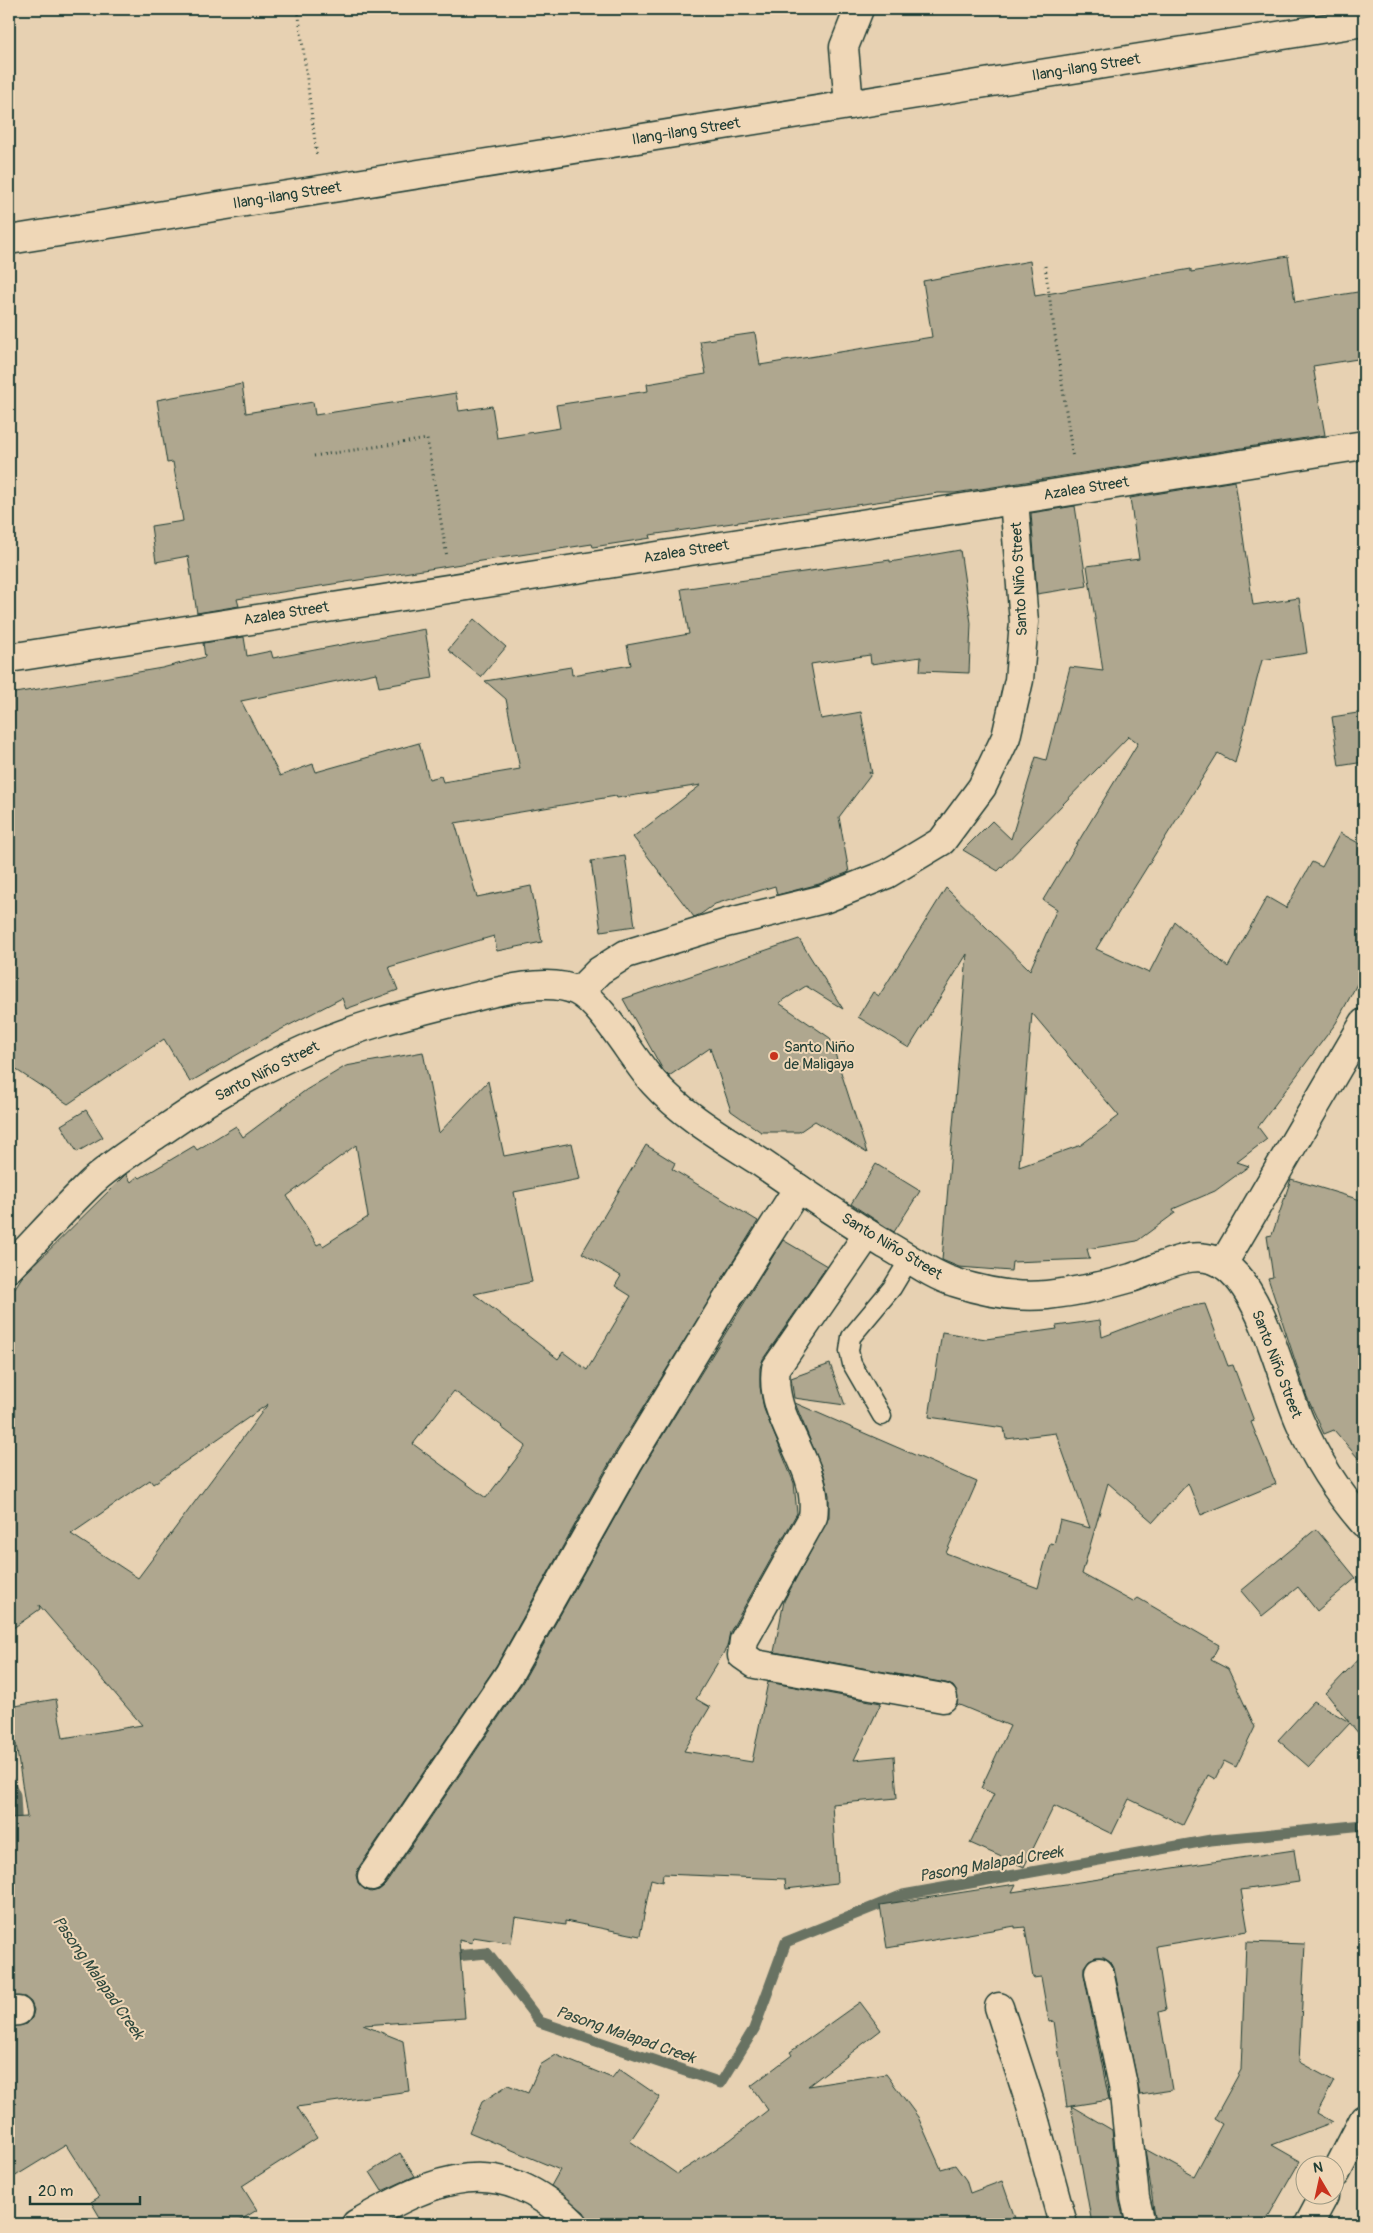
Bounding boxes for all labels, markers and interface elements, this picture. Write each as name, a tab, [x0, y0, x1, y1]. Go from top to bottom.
street label: Ilang-ilang Street	[1031, 49, 1143, 85]
street label: Ilang-ilang Street	[631, 113, 743, 149]
street label: Ilang-ilang Street	[232, 177, 344, 213]
street label: Azalea Street	[1042, 472, 1131, 505]
street label: Santo Niño Street	[1007, 520, 1032, 637]
street label: Azalea Street	[642, 535, 731, 568]
street label: Azalea Street	[242, 597, 331, 630]
street label: Santo Niño Street	[212, 1037, 323, 1106]
place label: Santo Niño de Maligaya	[784, 1038, 854, 1074]
marker: Santo Niño de Maligaya	[768, 1050, 780, 1062]
street label: Santo Niño Street	[838, 1209, 946, 1285]
street label: Santo Niño Street	[1247, 1307, 1306, 1422]
water label: Pasong Malapad Creek	[918, 1841, 1066, 1887]
water label: Pasong Malapad Creek	[48, 1912, 149, 2044]
water label: Pasong Malapad Creek	[553, 2002, 699, 2069]
north arrow	[1296, 2156, 1346, 2206]
text: N	[1312, 2159, 1324, 2177]
scale bar	[30, 2173, 140, 2205]
text: 20 m	[38, 2182, 73, 2201]

